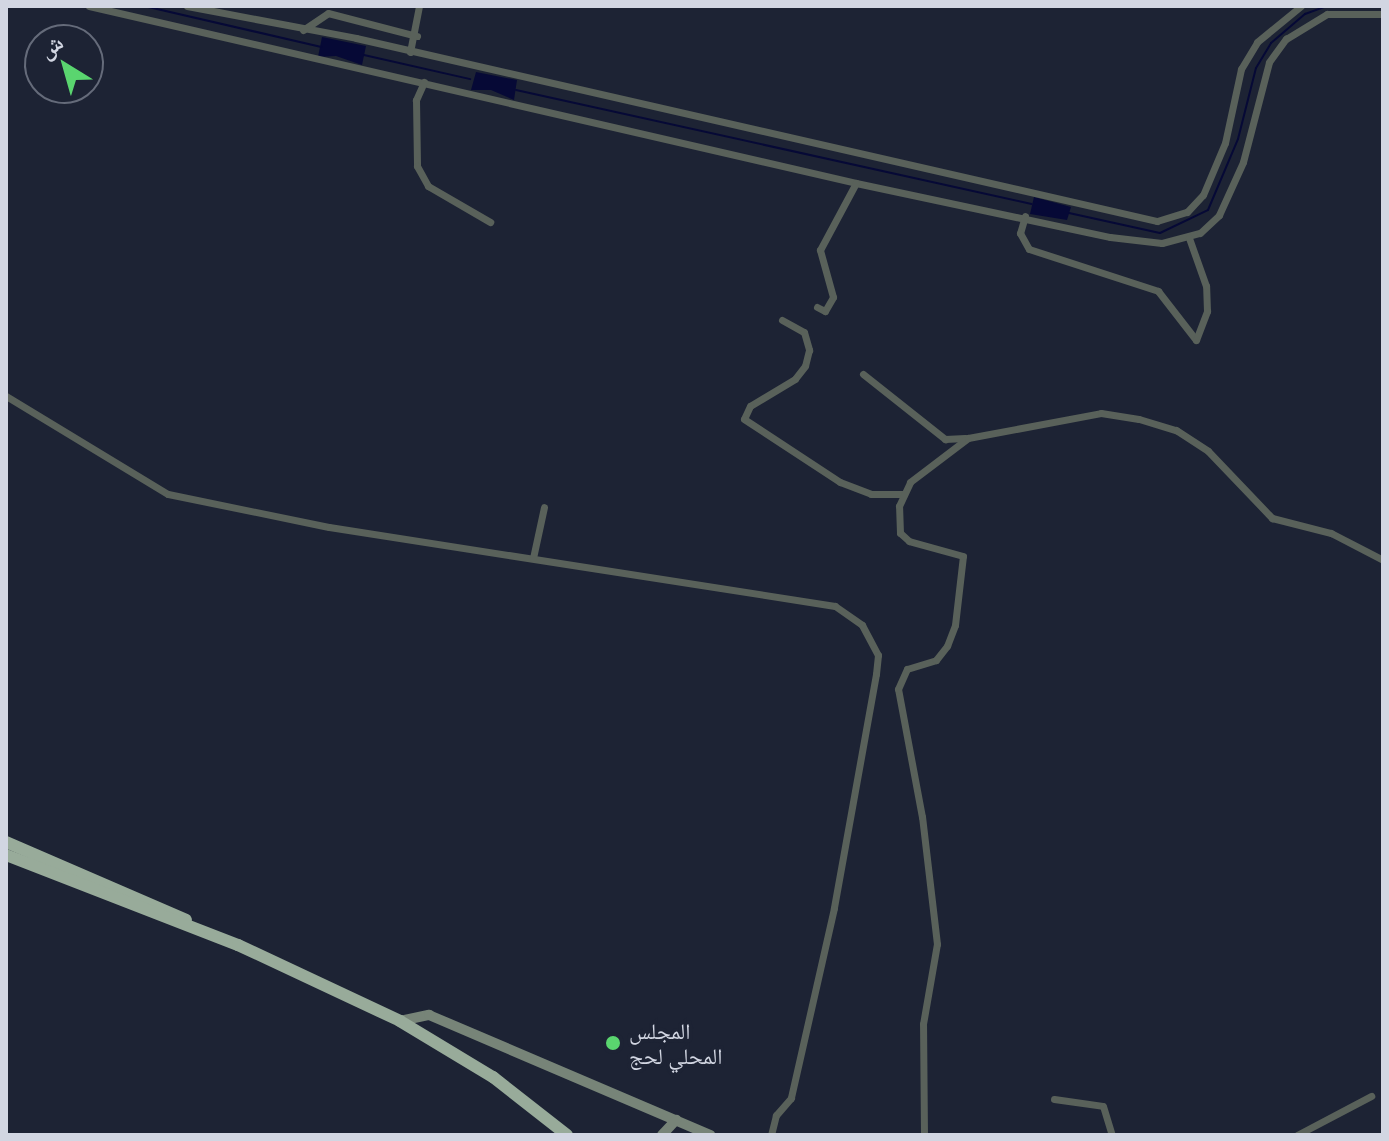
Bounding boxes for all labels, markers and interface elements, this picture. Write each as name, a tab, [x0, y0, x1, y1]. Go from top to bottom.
north arrow	[24, 24, 104, 104]
text: ش	[32, 27, 69, 65]
place label: المجلس المحلي لحج	[629, 1017, 722, 1068]
marker: المجلس المحلي لحج	[604, 1034, 622, 1052]

